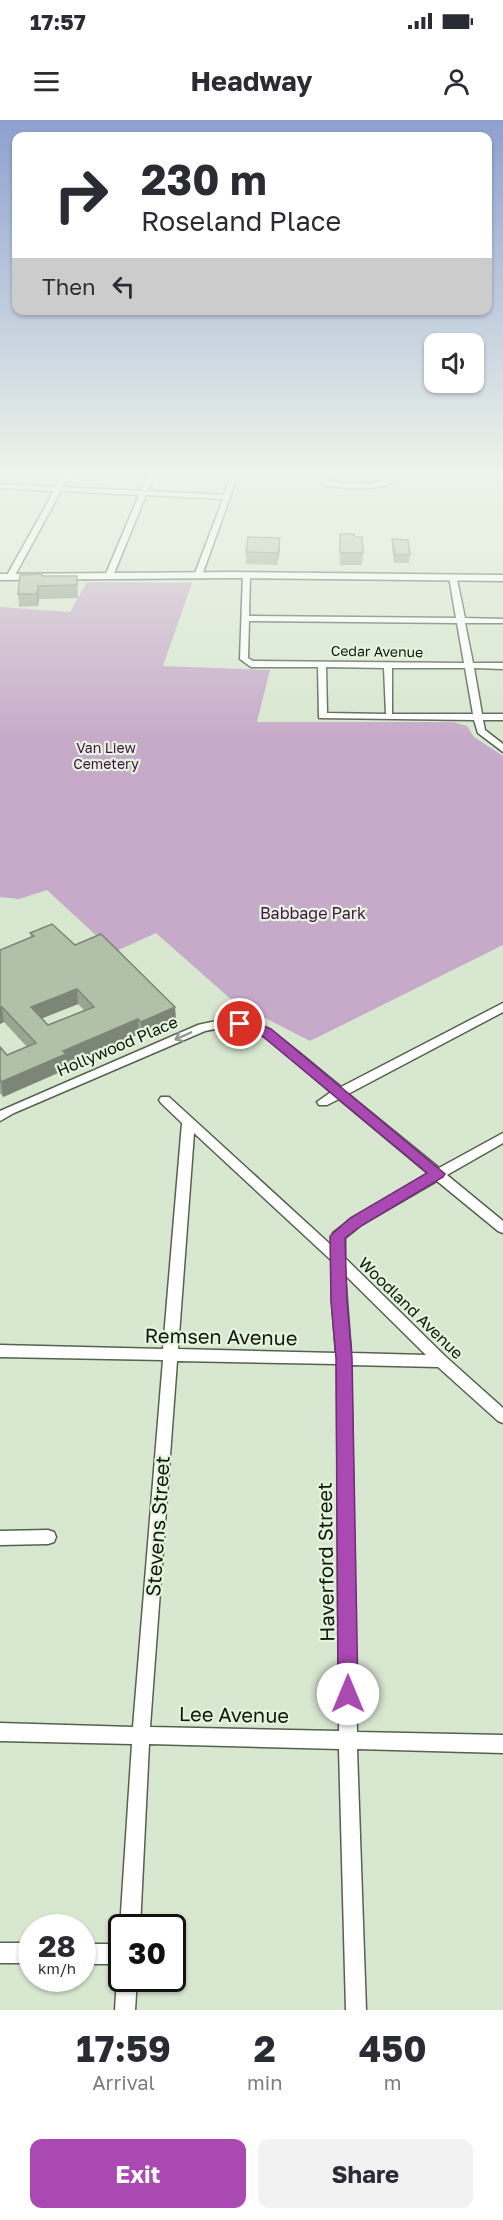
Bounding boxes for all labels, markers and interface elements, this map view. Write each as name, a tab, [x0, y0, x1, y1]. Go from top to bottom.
text: 17:57	[30, 8, 86, 35]
icon: menu	[30, 65, 63, 98]
text: Headway	[191, 65, 312, 97]
icon: person	[440, 65, 473, 98]
text: 230 m	[141, 154, 267, 204]
icon: right	[42, 156, 120, 234]
text: Roseland Place	[141, 205, 341, 237]
icon: left	[107, 270, 140, 303]
text: Then	[42, 273, 95, 300]
map controls	[424, 333, 484, 393]
button: sound	[424, 333, 484, 393]
street label: Cedar Avenue	[331, 642, 423, 660]
park label: Van Liew Cemetery	[73, 739, 139, 772]
park label: Babbage Park	[260, 903, 366, 923]
pin	[214, 998, 265, 1049]
icon: arrive	[223, 1007, 256, 1040]
street label: Hollywood Place	[54, 1012, 180, 1080]
one-way arrow	[175, 1031, 193, 1042]
street label: Woodland Avenue	[354, 1253, 468, 1363]
street label: Remsen Avenue	[144, 1323, 298, 1349]
street label: Stevens Street	[140, 1455, 174, 1597]
street label: Haverford Street	[312, 1482, 338, 1642]
position arrow	[316, 1662, 380, 1726]
street label: Lee Avenue	[179, 1701, 289, 1727]
speed limit sign: 30	[108, 1914, 186, 1992]
text: 28	[38, 1928, 76, 1964]
text: km/h	[38, 1959, 76, 1977]
text: 17:59	[76, 2027, 171, 2070]
text: 2	[254, 2027, 276, 2070]
text: 450	[359, 2027, 427, 2070]
text: Arrival	[92, 2070, 155, 2094]
text: min	[247, 2070, 282, 2094]
text: m	[384, 2070, 402, 2094]
button: Exit	[30, 2139, 246, 2208]
button: Share	[258, 2139, 473, 2208]

